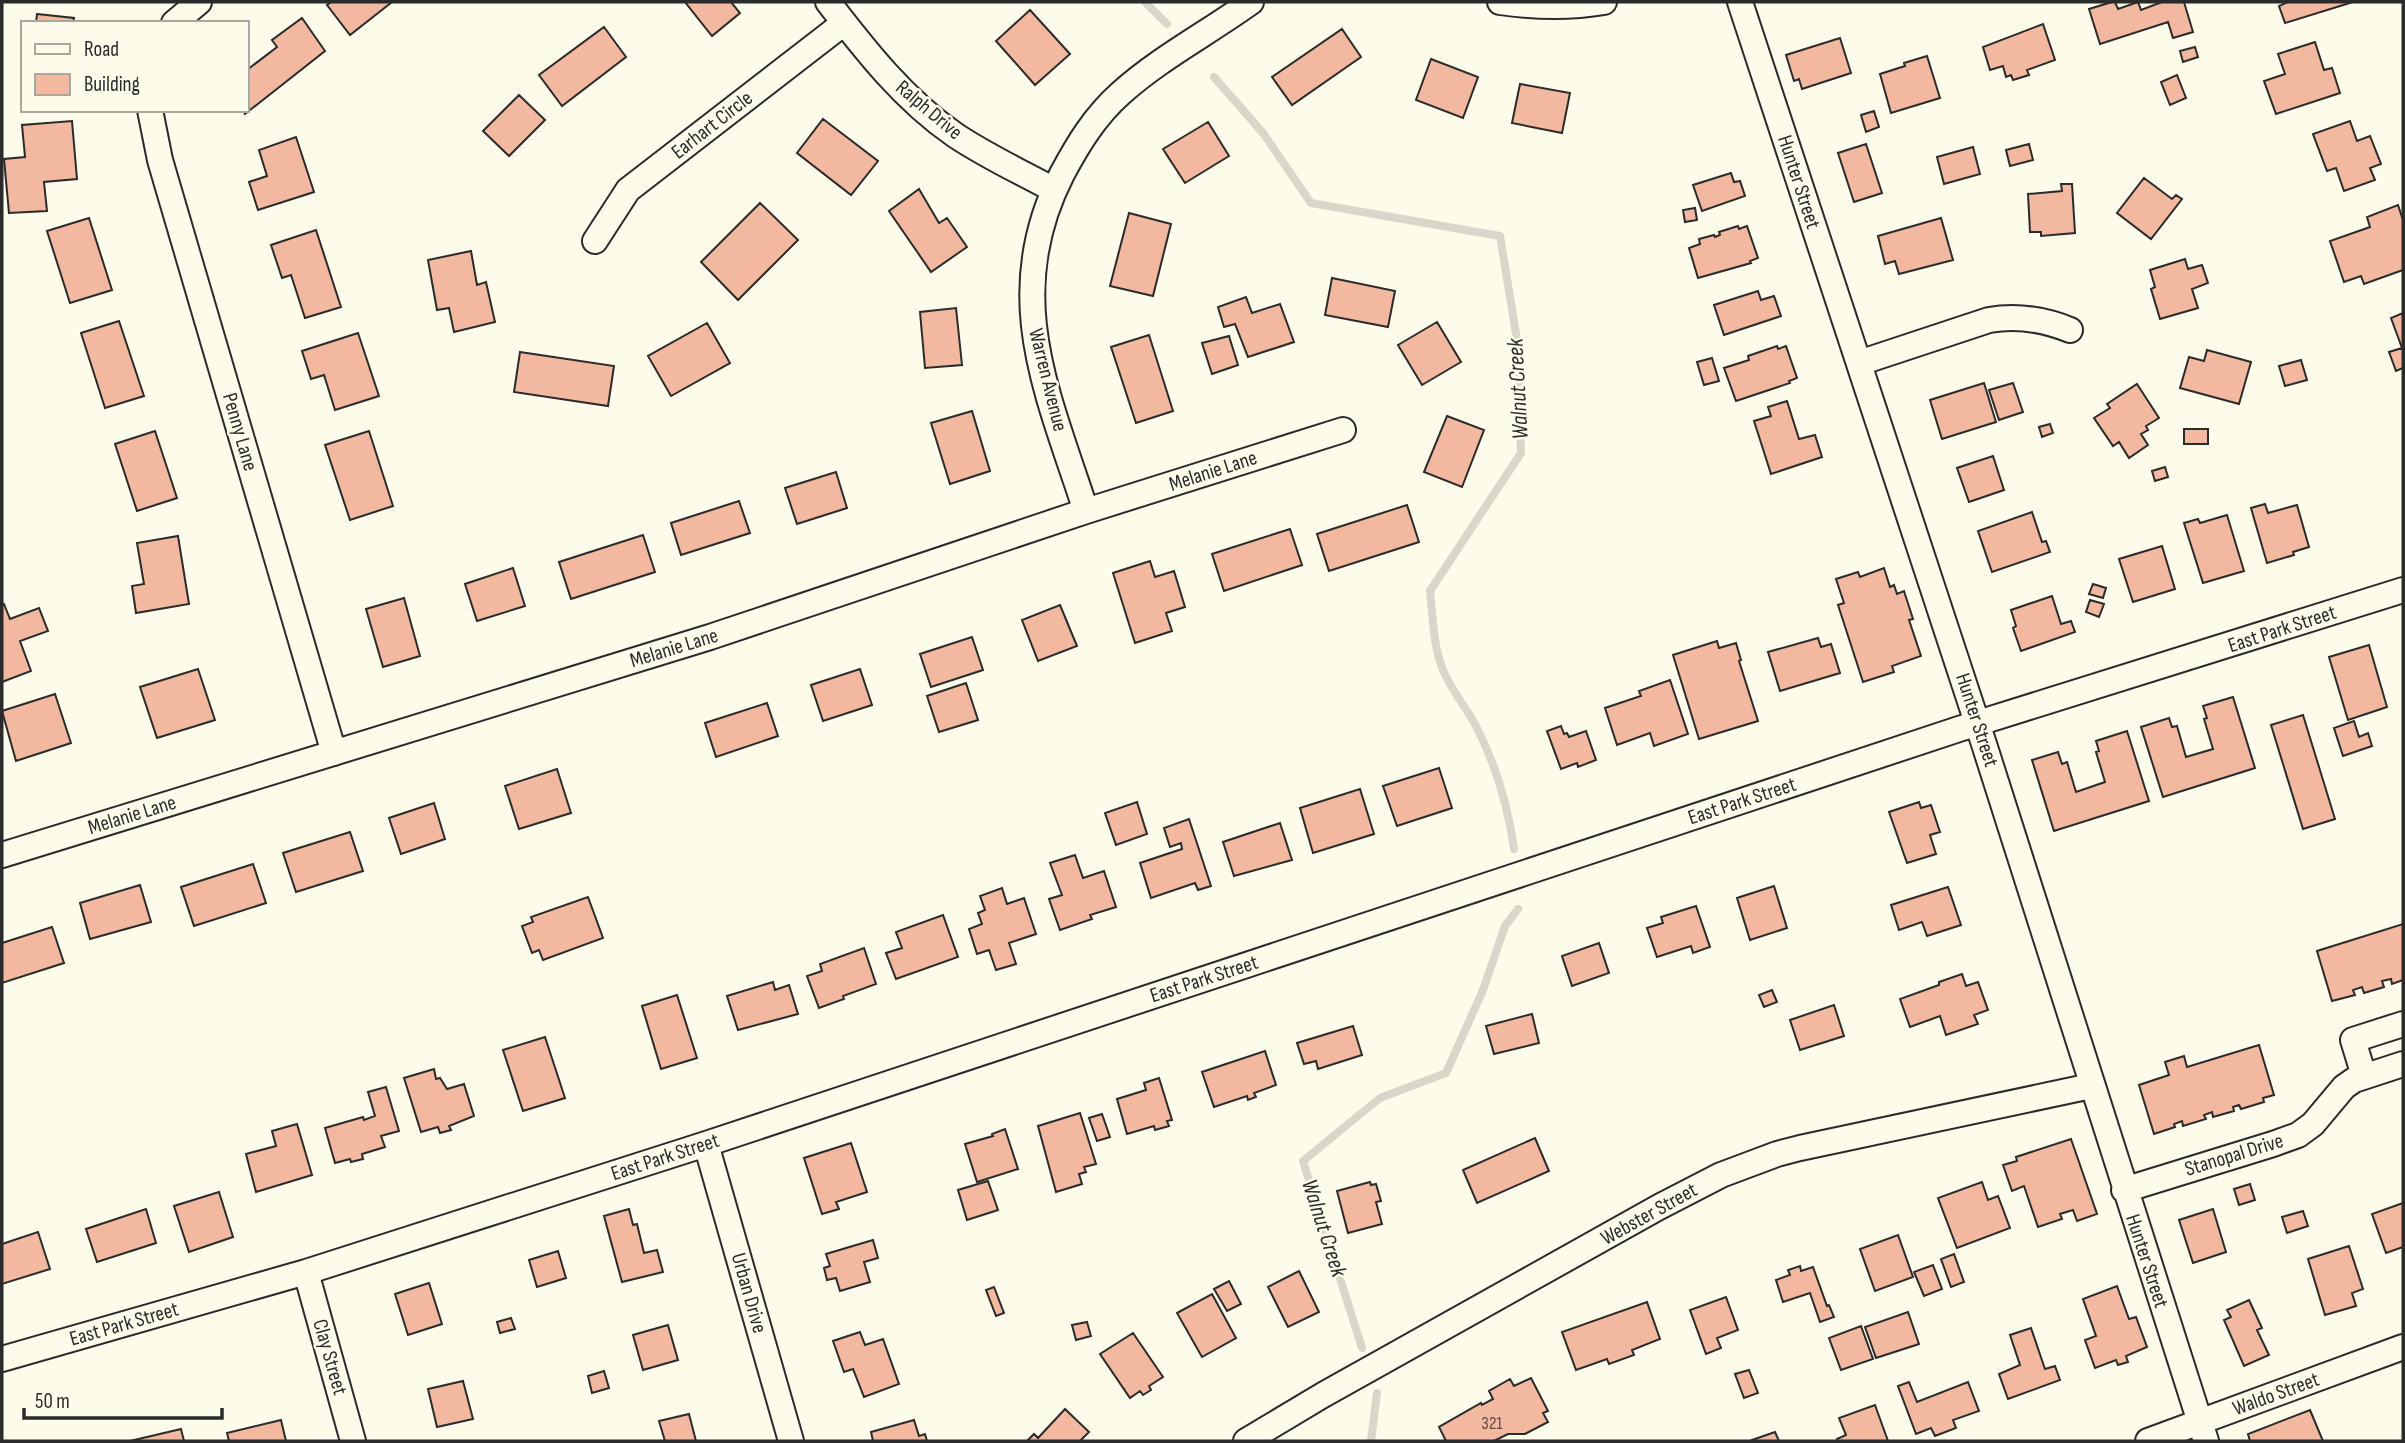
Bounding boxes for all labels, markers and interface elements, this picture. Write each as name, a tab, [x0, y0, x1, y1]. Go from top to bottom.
legend	[21, 21, 248, 112]
text: Road	[84, 37, 119, 62]
text: Building	[84, 72, 140, 97]
street label: Ralph Drive	[891, 75, 967, 145]
street label: Earhart Circle	[666, 86, 758, 164]
street label: Hunter Street	[1772, 132, 1826, 232]
street label: Warren Avenue	[1023, 326, 1073, 434]
water label: Walnut Creek	[1501, 337, 1535, 440]
street label: Penny Lane	[217, 390, 263, 474]
street label: Melanie Lane	[1166, 445, 1260, 497]
street label: East Park Street	[2225, 600, 2339, 658]
street label: Melanie Lane	[627, 623, 721, 673]
street label: Hunter Street	[1950, 670, 2004, 770]
street label: East Park Street	[1685, 772, 1799, 830]
street label: Melanie Lane	[85, 790, 179, 840]
street label: East Park Street	[1147, 950, 1261, 1008]
street label: East Park Street	[608, 1128, 722, 1186]
street label: Stanopal Drive	[2182, 1128, 2286, 1182]
water label: Walnut Creek	[1295, 1176, 1353, 1282]
street label: Webster Street	[1596, 1177, 1702, 1251]
street label: Hunter Street	[2120, 1211, 2174, 1311]
street label: Urban Drive	[726, 1250, 772, 1336]
street label: East Park Street	[67, 1297, 181, 1351]
street label: Clay Street	[307, 1316, 353, 1398]
street label: Waldo Street	[2229, 1367, 2323, 1421]
scale bar	[24, 1376, 222, 1420]
text: 50 m	[35, 1389, 70, 1414]
house number: 321	[1481, 1413, 1503, 1434]

